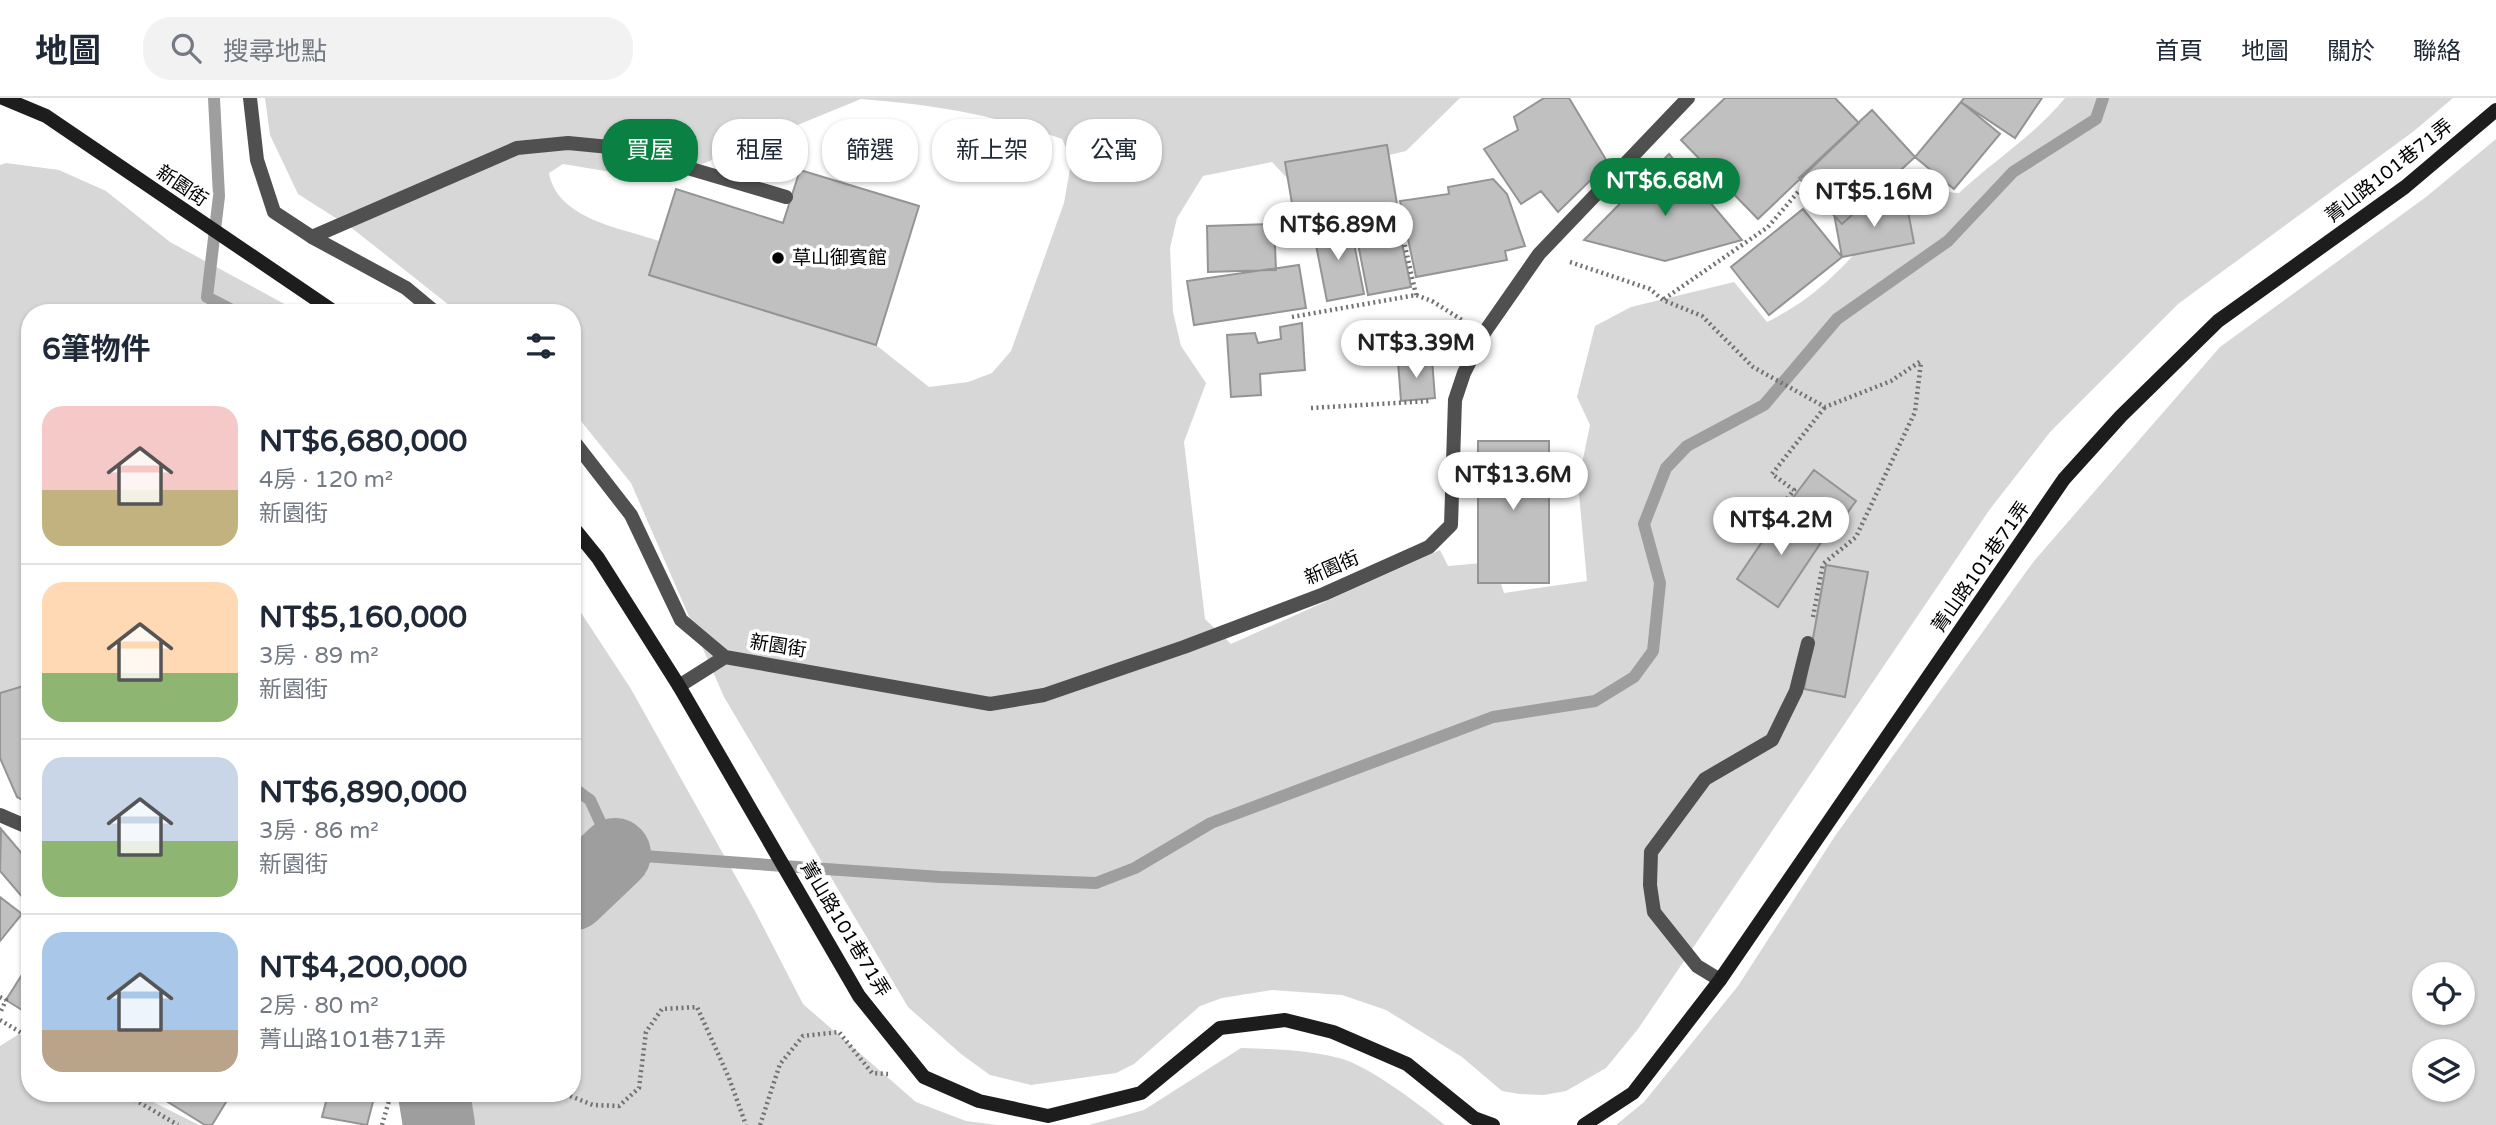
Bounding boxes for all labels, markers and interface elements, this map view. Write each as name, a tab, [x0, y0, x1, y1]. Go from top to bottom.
search box	[143, 17, 633, 80]
icon: search	[167, 29, 205, 67]
text: 地圖	[35, 32, 101, 71]
text: 搜尋地點	[223, 36, 327, 67]
text: 首頁	[2155, 37, 2203, 66]
text: 地圖	[2241, 37, 2289, 66]
text: 關於	[2327, 37, 2375, 66]
text: 聯絡	[2413, 37, 2461, 66]
street label: 菁山路101巷71弄	[2321, 115, 2457, 227]
chip: 買屋	[602, 119, 698, 182]
chip: 租屋	[712, 119, 808, 182]
chip: 篩選	[822, 119, 918, 182]
chip: 新上架	[932, 119, 1052, 182]
chip: 公寓	[1066, 119, 1162, 182]
pin: NT$6.68M	[1593, 158, 1737, 218]
street label: 新園街	[152, 161, 212, 211]
text: NT$6.68M	[1606, 167, 1724, 195]
pin: NT$5.16M	[1802, 170, 1946, 229]
text: NT$5.16M	[1815, 178, 1933, 206]
pin: NT$6.89M	[1266, 202, 1410, 262]
text: NT$6.89M	[1279, 211, 1397, 239]
place label: 草山御賓館	[792, 247, 887, 269]
marker: 草山御賓館	[770, 250, 786, 266]
pin: NT$3.39M	[1344, 320, 1488, 380]
icon: filters	[522, 327, 560, 365]
text: NT$3.39M	[1357, 329, 1475, 357]
text: 6筆物件	[42, 331, 151, 368]
text: NT$6,680,000	[259, 423, 467, 460]
icon: home	[98, 434, 182, 518]
pin: NT$13.6M	[1441, 452, 1585, 512]
text: NT$13.6M	[1454, 461, 1572, 489]
text: 4房 · 120 m²	[259, 466, 393, 494]
street label: 菁山路101巷71弄	[1928, 497, 2034, 637]
pin: NT$4.2M	[1716, 498, 1846, 557]
text: 新園街	[259, 500, 328, 528]
text: NT$4.2M	[1729, 506, 1833, 534]
street label: 新園街	[1301, 547, 1363, 589]
text: NT$5,160,000	[259, 599, 467, 636]
icon: home	[98, 610, 182, 694]
street label: 新園街	[748, 631, 808, 661]
text: 3房 · 89 m²	[259, 642, 379, 670]
text: 新園街	[259, 676, 328, 704]
text: NT$6,890,000	[259, 774, 467, 811]
icon: home	[98, 785, 182, 869]
text: 3房 · 86 m²	[259, 817, 379, 845]
text: 新園街	[259, 851, 328, 879]
street label: 菁山路101巷71弄	[796, 857, 894, 1001]
text: NT$4,200,000	[259, 949, 467, 986]
icon: home	[98, 960, 182, 1044]
map controls	[2412, 962, 2475, 1102]
button: locate	[2412, 962, 2475, 1025]
text: 2房 · 80 m²	[259, 992, 379, 1020]
text: 菁山路101巷71弄	[259, 1026, 446, 1054]
button: layers	[2412, 1039, 2475, 1102]

